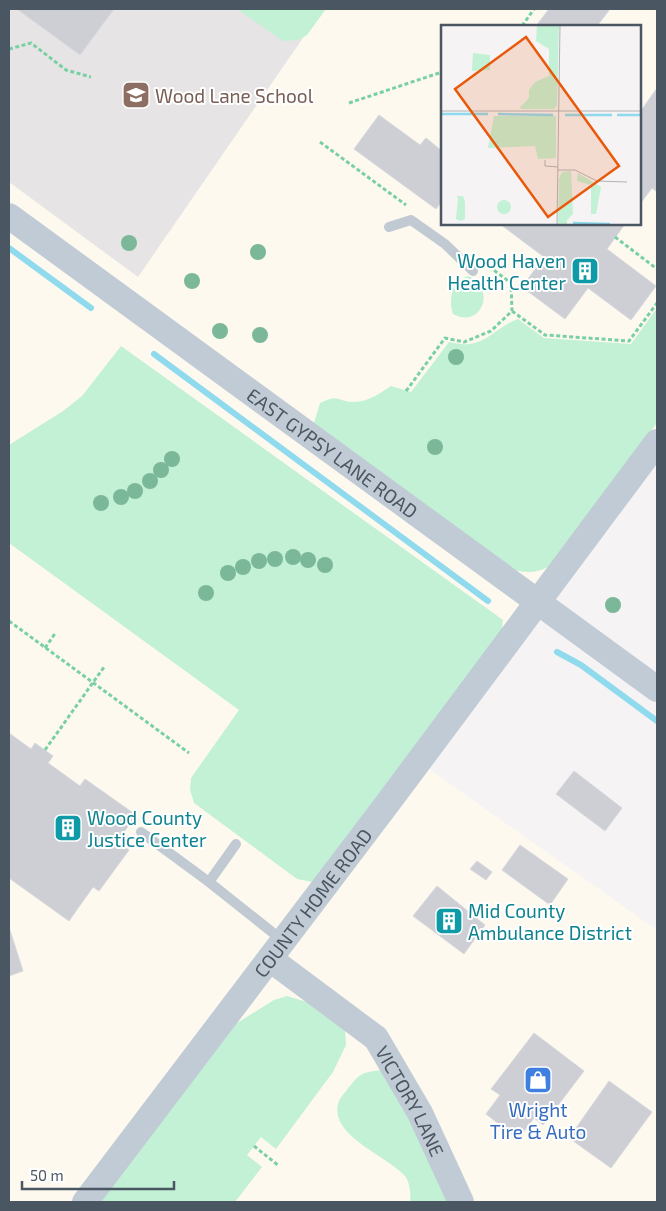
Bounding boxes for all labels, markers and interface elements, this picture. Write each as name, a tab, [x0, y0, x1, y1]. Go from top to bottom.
inset map	[441, 25, 641, 225]
school or university icon: Wood Lane School	[121, 80, 151, 110]
place label: Wood Lane School	[155, 84, 314, 107]
place label: Wood Haven Health Center	[448, 249, 566, 294]
building icon: Wood Haven Health Center	[570, 256, 600, 286]
street label: EAST GYPSY LANE ROAD	[243, 382, 423, 522]
place label: Wood County Justice Center	[87, 806, 207, 851]
building icon: Wood County Justice Center	[53, 813, 83, 843]
street label: COUNTY HOME ROAD	[248, 824, 376, 981]
place label: Mid County Ambulance District	[468, 899, 632, 944]
building icon: Mid County Ambulance District	[434, 906, 464, 936]
street label: VICTORY LANE	[371, 1041, 450, 1160]
shop icon: Wright Tire & Auto	[523, 1065, 553, 1095]
place label: Wright Tire & Auto	[490, 1098, 586, 1143]
scale bar	[22, 1158, 175, 1190]
text: 50 m	[30, 1166, 64, 1184]

